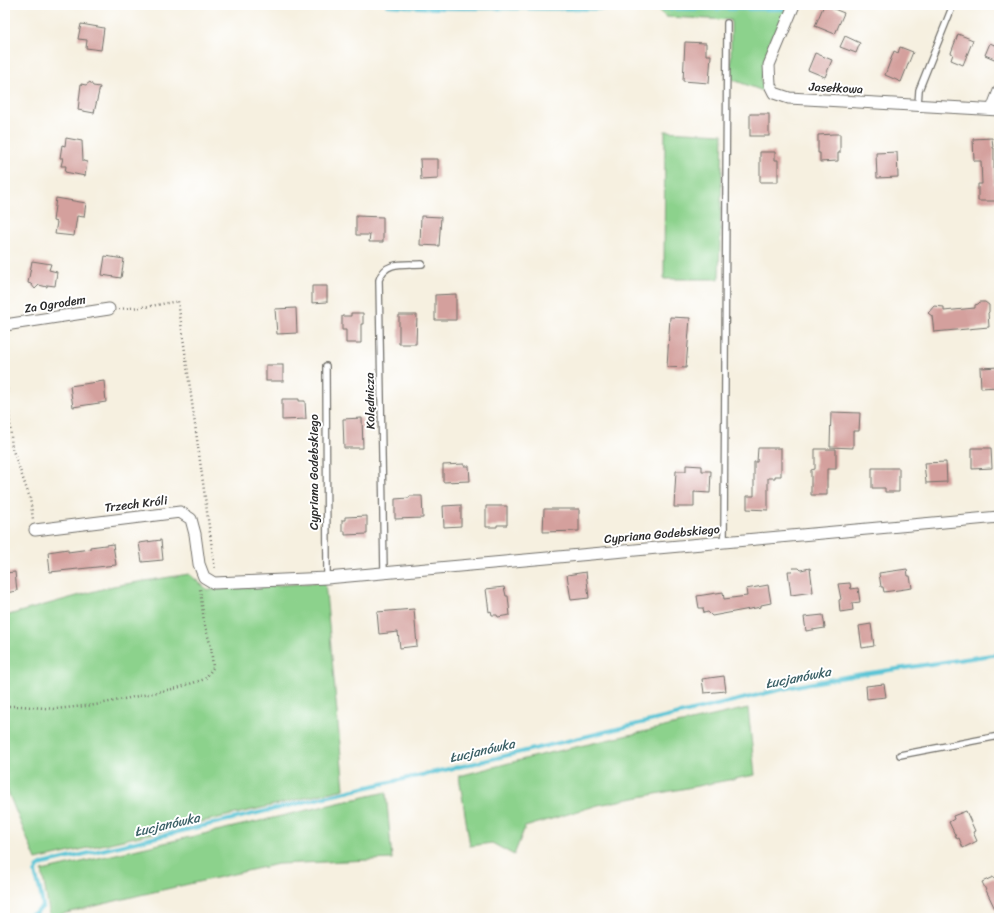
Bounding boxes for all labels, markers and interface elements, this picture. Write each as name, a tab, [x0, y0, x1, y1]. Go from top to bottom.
street label: Jasełkowa	[808, 76, 863, 100]
street label: Za Ogrodem	[23, 288, 87, 320]
street label: Kolędnicza	[359, 372, 381, 430]
street label: Cypriana Godebskiego	[303, 414, 325, 530]
street label: Trzech Króli	[103, 489, 169, 519]
street label: Cypriana Godebskiego	[603, 518, 721, 550]
water label: Łucjanówka	[763, 660, 834, 695]
water label: Łucjanówka	[447, 731, 518, 769]
water label: Łucjanówka	[132, 805, 203, 843]

